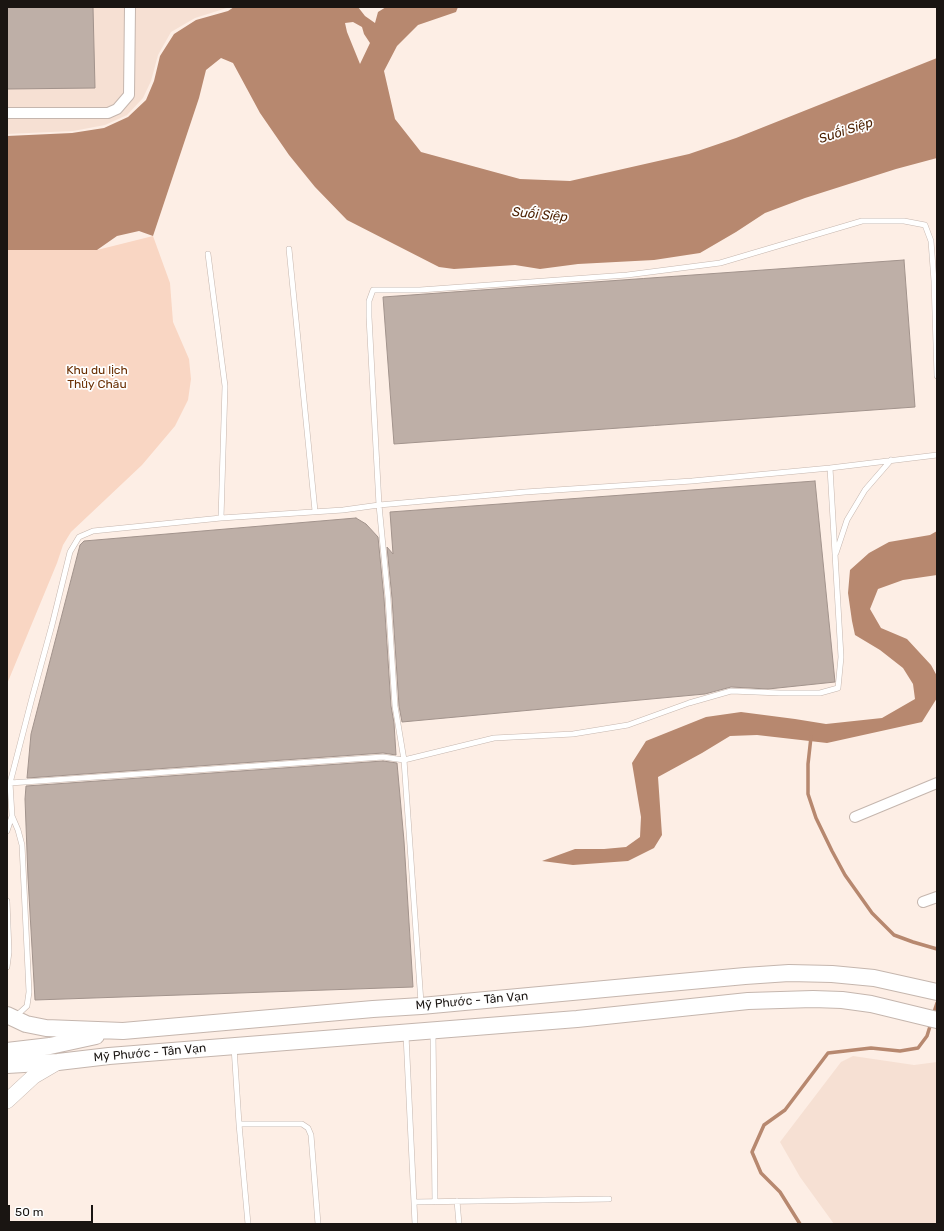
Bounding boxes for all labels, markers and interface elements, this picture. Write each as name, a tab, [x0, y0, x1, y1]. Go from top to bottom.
water label: Suối Siệp	[817, 115, 875, 147]
water label: Suối Siệp	[511, 204, 569, 226]
park label: Khu du lịch Thủy Châu	[66, 364, 128, 392]
street label: Mỹ Phước - Tân Vạn	[415, 989, 529, 1013]
street label: Mỹ Phước - Tân Vạn	[93, 1041, 207, 1065]
scale bar	[10, 1197, 95, 1223]
text: 50 m	[15, 1205, 43, 1219]

